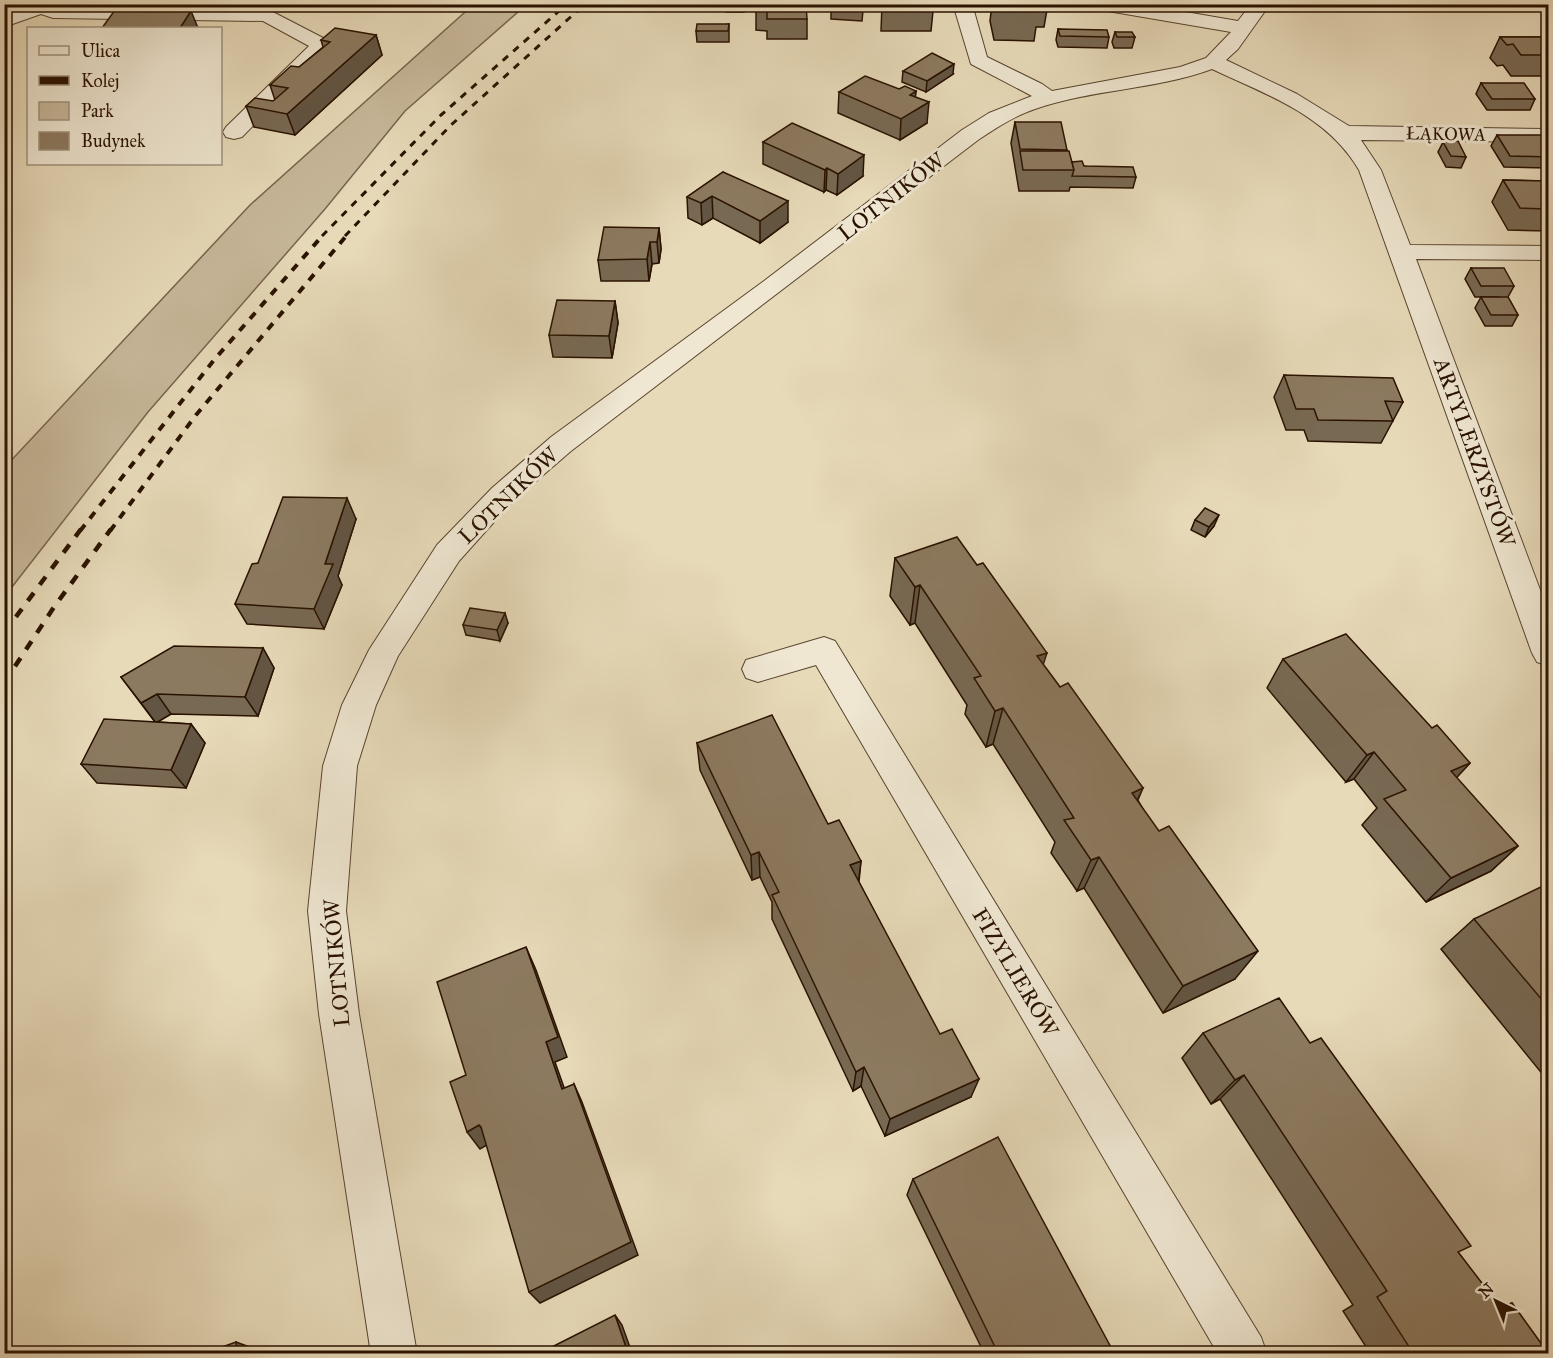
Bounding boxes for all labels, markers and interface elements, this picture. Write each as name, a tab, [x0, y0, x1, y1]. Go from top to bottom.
legend	[27, 27, 222, 165]
text: Ulica	[81, 40, 121, 62]
text: Kolej	[81, 70, 119, 92]
text: Park	[81, 100, 114, 122]
street label: ŁĄKOWA	[1406, 122, 1486, 146]
text: Budynek	[81, 130, 146, 152]
street label: LOTNIKÓW	[832, 146, 951, 247]
street label: ARTYLERZYSTÓW	[1427, 353, 1522, 552]
street label: LOTNIKÓW	[453, 440, 565, 550]
street label: LOTNIKÓW	[317, 897, 356, 1028]
street label: FIZYLIERÓW	[967, 903, 1065, 1043]
north arrow	[1466, 1271, 1526, 1331]
text: N	[1475, 1279, 1498, 1302]

